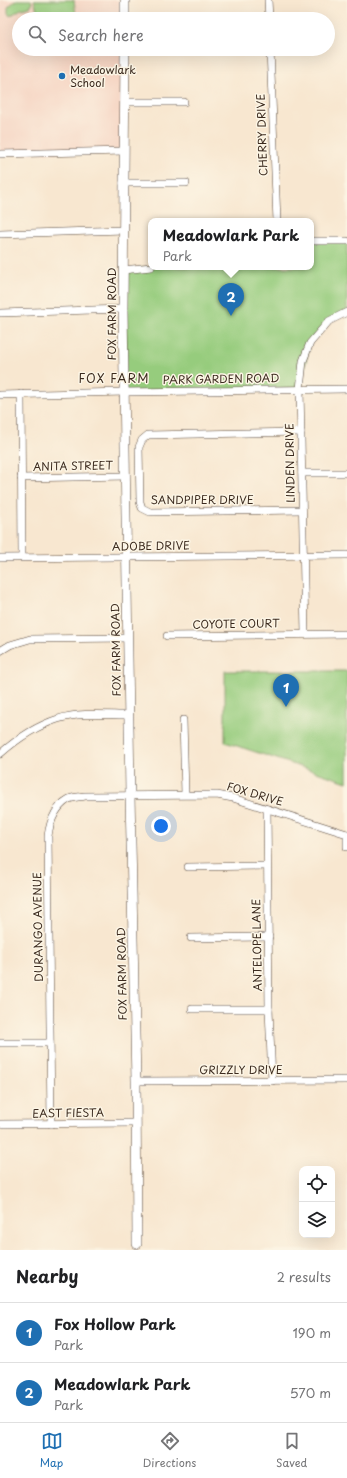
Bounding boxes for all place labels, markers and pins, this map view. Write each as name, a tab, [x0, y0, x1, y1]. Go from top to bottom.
place label: Meadowlark School	[70, 61, 136, 91]
marker: Meadowlark School	[57, 71, 67, 81]
pin: 2	[218, 283, 244, 316]
pin: 1	[273, 674, 299, 707]

